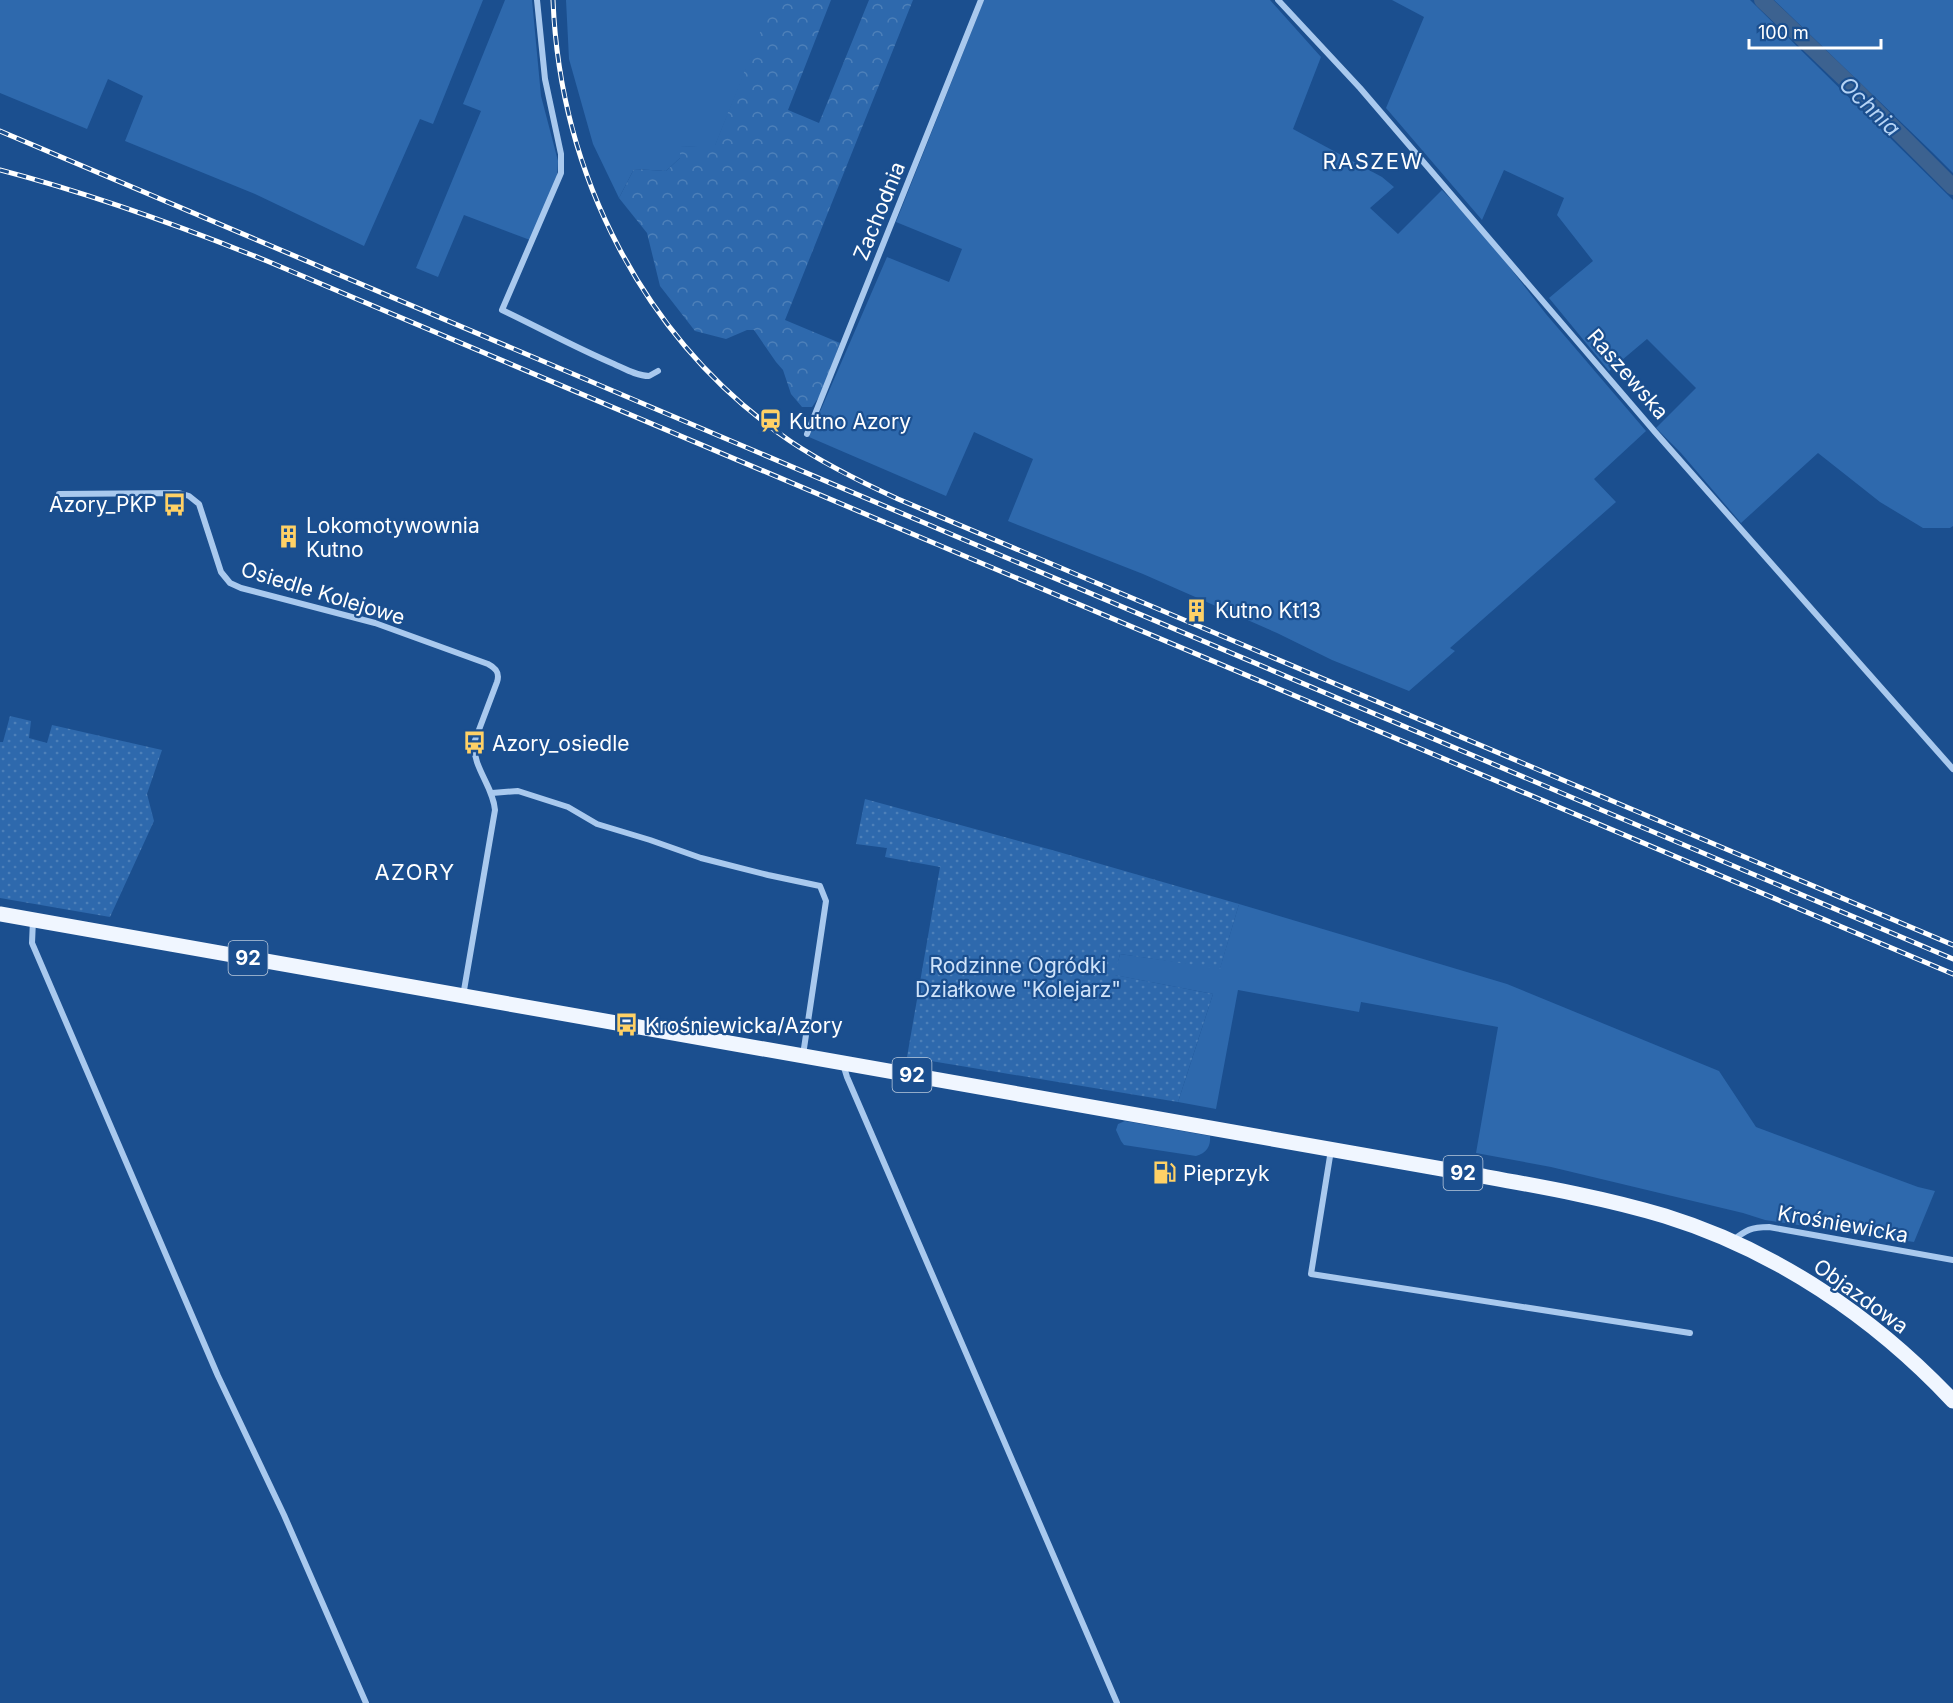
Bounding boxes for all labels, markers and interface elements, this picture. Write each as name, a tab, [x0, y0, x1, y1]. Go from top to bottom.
scale bar	[1749, 12, 1881, 50]
text: 100 m	[1758, 22, 1809, 43]
water label: Ochnia	[1834, 71, 1906, 141]
district label: RASZEW	[1322, 148, 1424, 174]
street label: Zachodnia	[848, 158, 910, 264]
street label: Raszewska	[1582, 324, 1674, 424]
station icon: Kutno Azory	[758, 408, 784, 434]
place label: Kutno Azory	[789, 409, 911, 434]
bus stop icon: Azory_PKP	[162, 491, 188, 517]
place label: Azory_PKP	[49, 492, 157, 517]
place label: Lokomotywownia Kutno	[306, 513, 480, 562]
building icon: Lokomotywownia Kutno	[275, 524, 301, 550]
street label: Osiedle Kolejowe	[238, 556, 408, 630]
building icon: Kutno Kt13	[1184, 597, 1210, 623]
place label: Kutno Kt13	[1215, 598, 1321, 623]
bus stop icon: Azory_osiedle	[461, 730, 487, 756]
place label: Azory_osiedle	[492, 731, 630, 756]
district label: AZORY	[374, 859, 456, 885]
road number: 92	[228, 941, 268, 975]
park label: Rodzinne Ogródki Działkowe "Kolejarz"	[915, 953, 1121, 1002]
bus stop icon: Krośniewicka/Azory	[614, 1012, 640, 1038]
place label: Krośniewicka/Azory	[645, 1013, 843, 1038]
road number: 92	[892, 1058, 932, 1092]
road number: 92	[1444, 1156, 1482, 1190]
fuel station icon: Pieprzyk	[1152, 1160, 1178, 1186]
place label: Pieprzyk	[1183, 1161, 1270, 1186]
street label: Krośniewicka	[1776, 1200, 1910, 1248]
street label: Objazdowa	[1809, 1253, 1913, 1339]

